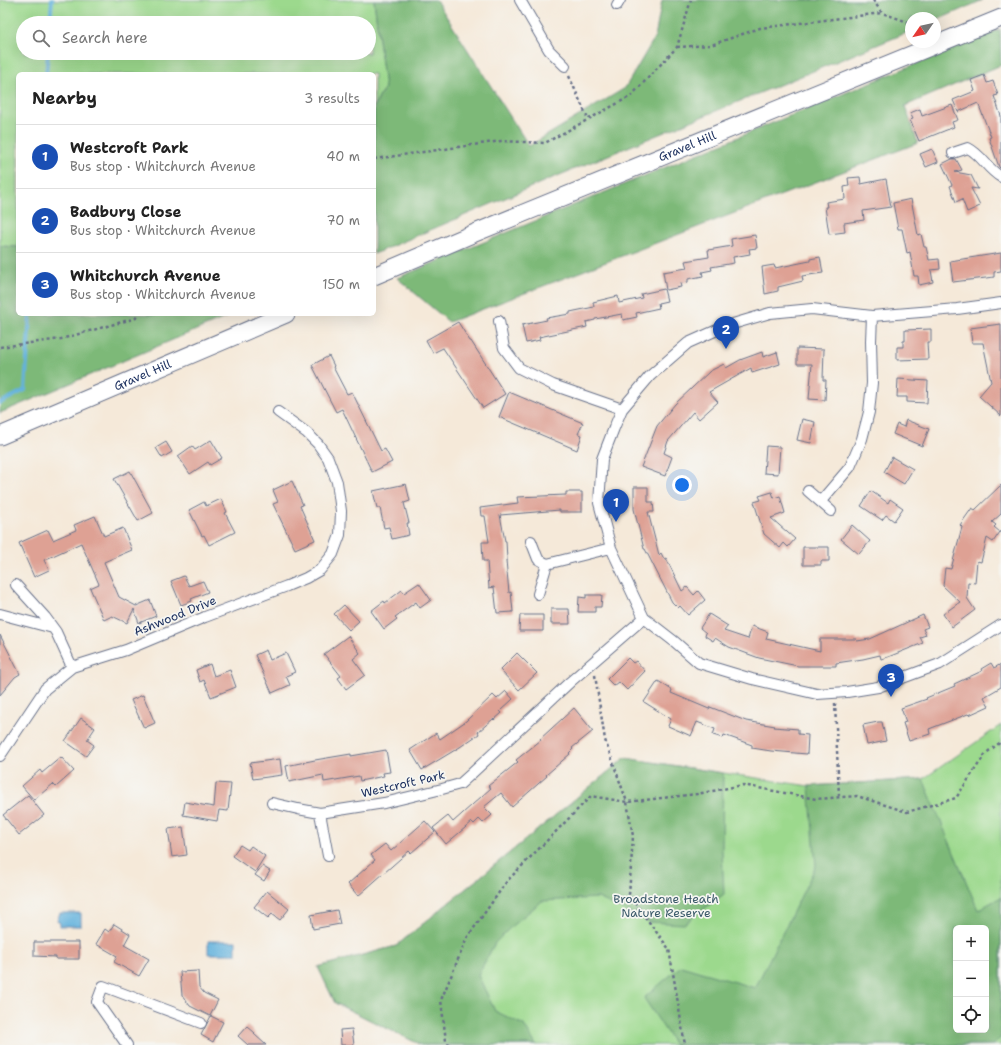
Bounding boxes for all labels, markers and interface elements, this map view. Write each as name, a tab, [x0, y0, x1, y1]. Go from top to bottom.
north arrow	[905, 12, 941, 48]
search box	[16, 16, 376, 60]
icon: search	[30, 27, 52, 49]
text: Search here	[62, 28, 148, 48]
text: Nearby	[32, 87, 97, 109]
text: 3 results	[304, 90, 360, 107]
street label: Gravel Hill	[656, 127, 719, 165]
text: Westcroft Park	[70, 138, 188, 158]
text: 1	[42, 148, 48, 165]
text: 40 m	[326, 148, 360, 165]
text: Bus stop · Whitchurch Avenue	[70, 158, 256, 175]
text: Badbury Close	[70, 202, 182, 222]
text: 2	[40, 212, 50, 229]
text: 70 m	[326, 212, 360, 229]
text: Bus stop · Whitchurch Avenue	[70, 222, 256, 239]
text: Whitchurch Avenue	[70, 266, 221, 286]
text: 3	[40, 276, 50, 293]
text: 150 m	[322, 276, 360, 293]
text: Bus stop · Whitchurch Avenue	[70, 286, 256, 303]
pin: 2	[713, 316, 739, 349]
street label: Gravel Hill	[111, 356, 174, 394]
your location	[672, 475, 692, 495]
pin: 1	[603, 489, 629, 522]
street label: Ashwood Drive	[131, 592, 219, 640]
pin: 3	[878, 664, 904, 697]
street label: Westcroft Park	[359, 767, 447, 801]
park label: Broadstone Heath Nature Reserve	[613, 891, 719, 921]
map controls	[953, 925, 989, 1033]
button: +	[953, 925, 989, 961]
button: −	[953, 961, 989, 997]
button: locate	[953, 997, 989, 1033]

